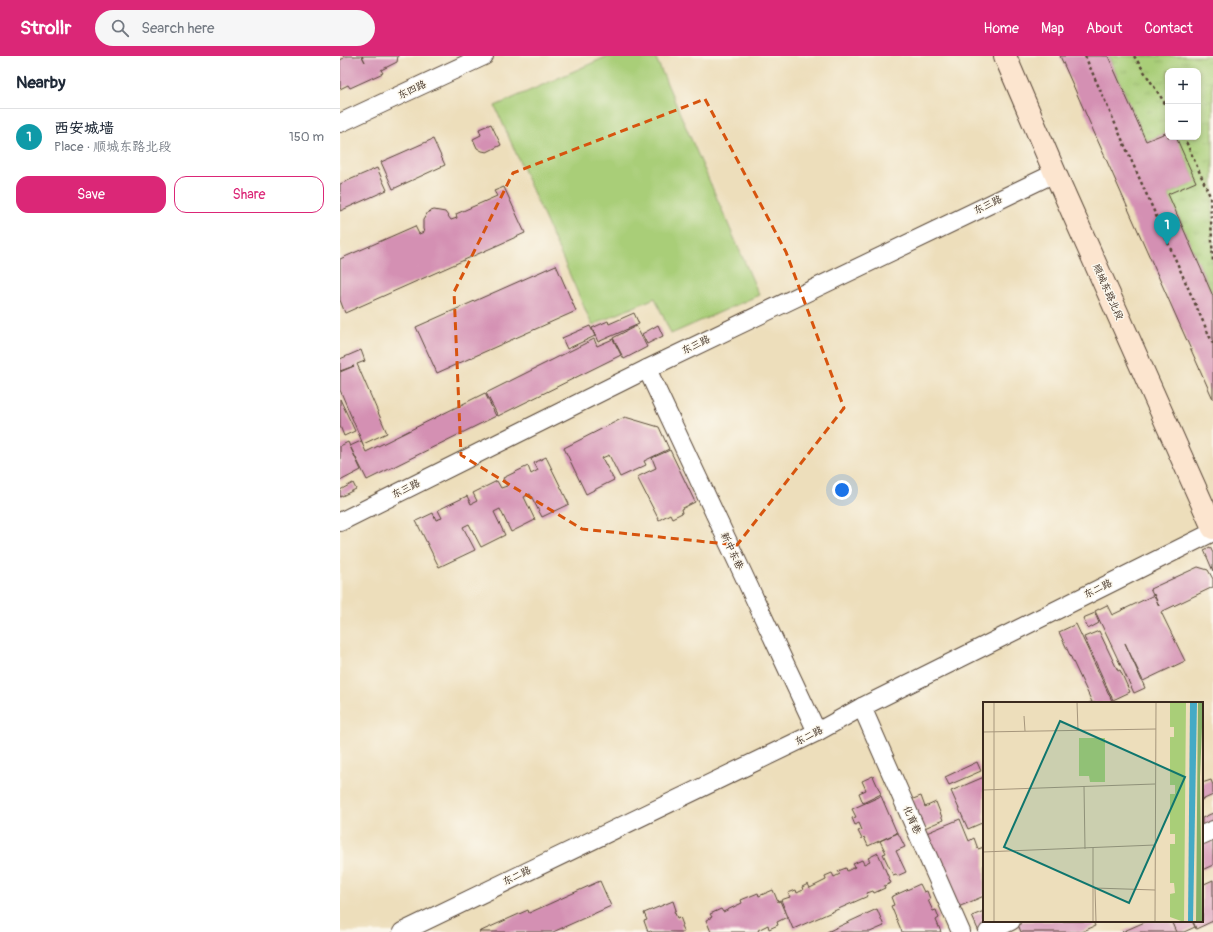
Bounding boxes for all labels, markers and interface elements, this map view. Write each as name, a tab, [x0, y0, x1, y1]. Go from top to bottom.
search box	[95, 10, 375, 46]
text: Strollr	[20, 16, 71, 40]
icon: search	[109, 17, 131, 39]
text: Search here	[141, 19, 214, 38]
text: Home	[984, 20, 1019, 37]
text: Map	[1041, 20, 1064, 37]
text: About	[1086, 20, 1122, 37]
text: Contact	[1144, 20, 1193, 37]
map controls	[1165, 68, 1201, 140]
button: +	[1165, 68, 1201, 104]
text: Nearby	[16, 72, 65, 93]
street label: 东四路	[396, 78, 428, 102]
button: −	[1165, 104, 1201, 140]
text: 西安城墙	[54, 119, 114, 138]
text: 1	[26, 129, 32, 145]
text: 150 m	[289, 129, 324, 145]
text: Place · 顺城东路北段	[54, 139, 171, 155]
button: Save	[16, 176, 166, 213]
button: Share	[174, 176, 324, 213]
street label: 东三路	[972, 193, 1004, 217]
pin: 1	[1154, 212, 1180, 245]
street label: 顺城东路北段	[1090, 262, 1126, 322]
street label: 东三路	[680, 333, 712, 357]
street label: 东三路	[390, 477, 422, 501]
your location	[832, 480, 852, 500]
street label: 新中东巷	[718, 530, 746, 573]
street label: 东二路	[1082, 577, 1114, 601]
inset map	[983, 702, 1203, 922]
street label: 东二路	[793, 724, 825, 748]
street label: 化育巷	[900, 804, 924, 837]
street label: 东二路	[501, 864, 533, 888]

